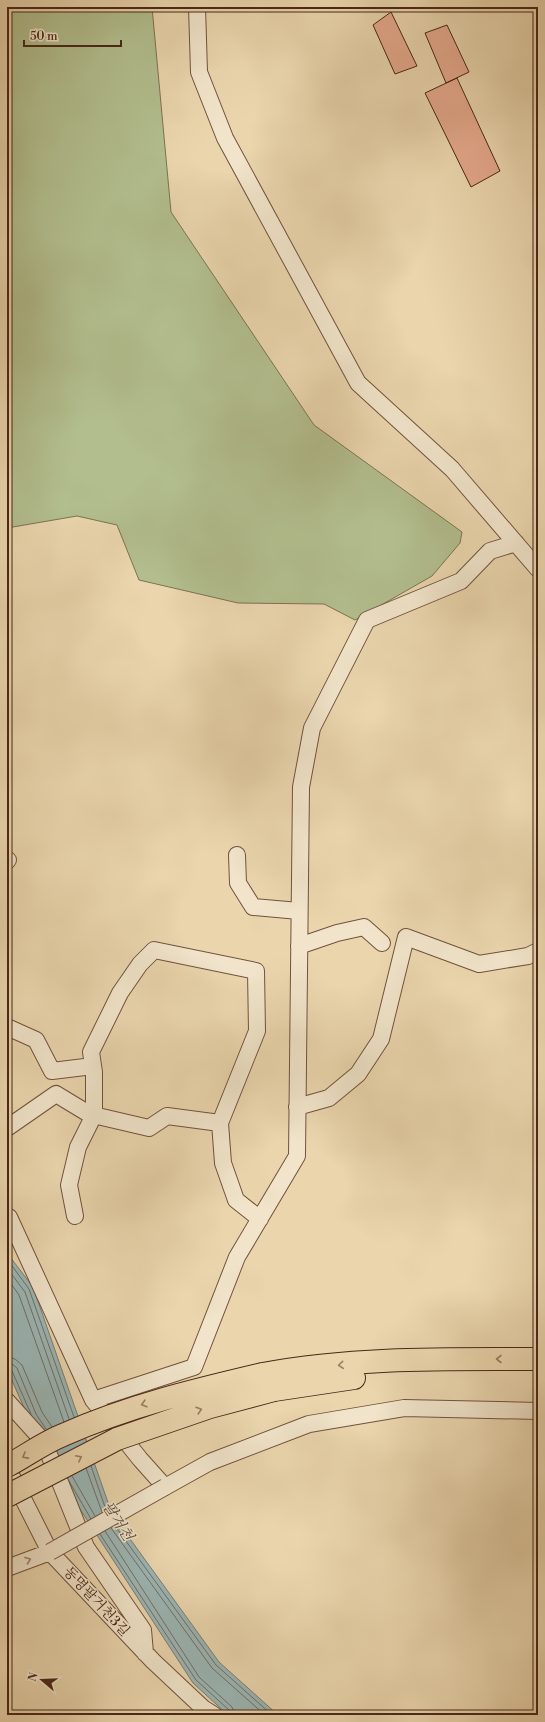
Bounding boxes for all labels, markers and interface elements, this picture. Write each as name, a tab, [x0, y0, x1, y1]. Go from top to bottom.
scale bar	[24, 22, 121, 48]
text: 50 m	[30, 29, 58, 44]
one-way arrow	[496, 1355, 502, 1363]
one-way arrow	[338, 1360, 344, 1369]
one-way arrow	[141, 1400, 147, 1408]
one-way arrow	[196, 1406, 203, 1415]
one-way arrow	[22, 1451, 29, 1458]
one-way arrow	[75, 1456, 82, 1463]
water label: 팔거천	[98, 1498, 138, 1546]
one-way arrow	[25, 1556, 32, 1564]
street label: 동명팔거천3길	[59, 1563, 133, 1640]
north arrow	[22, 1660, 62, 1700]
text: N	[25, 1670, 42, 1683]

